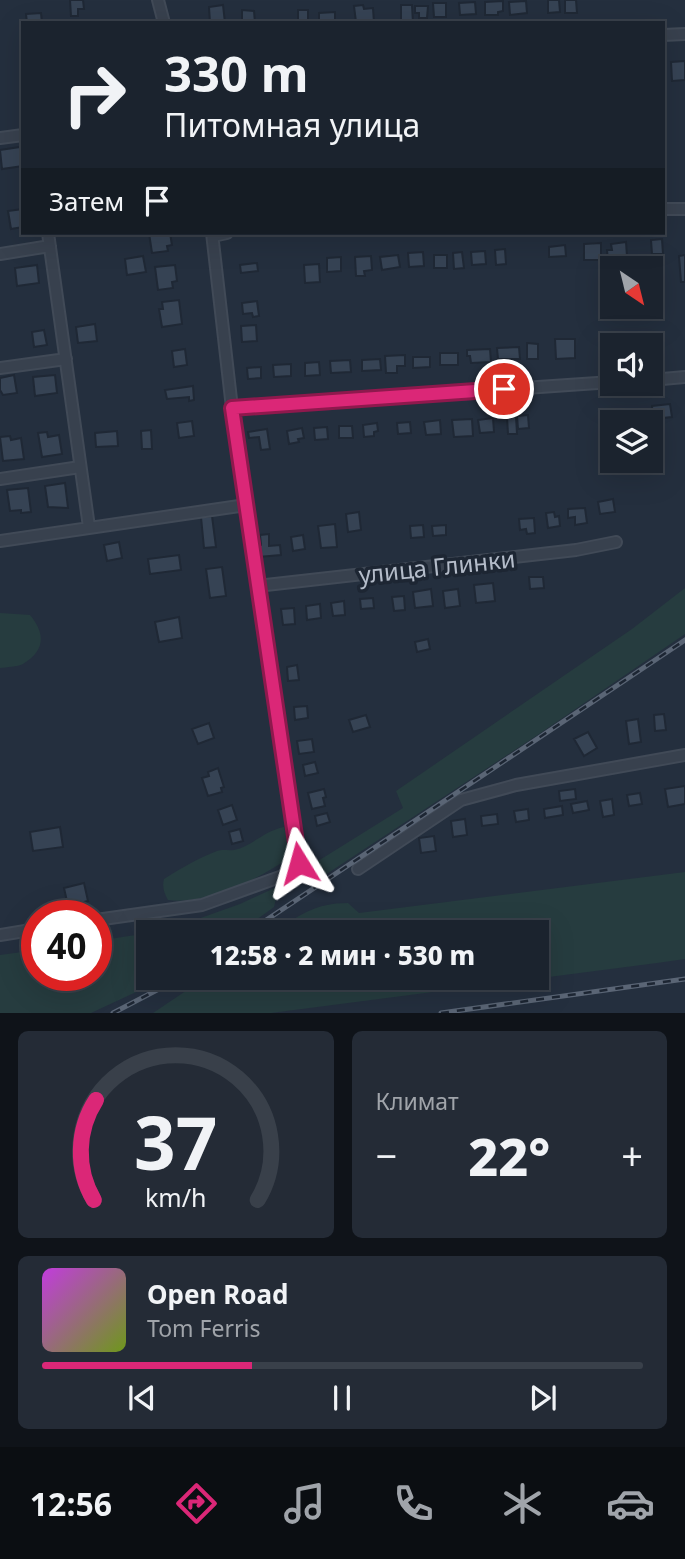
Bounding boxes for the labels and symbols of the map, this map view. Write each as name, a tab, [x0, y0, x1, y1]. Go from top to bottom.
north arrow	[600, 256, 663, 318]
pin	[474, 359, 534, 419]
street label: улица Глинки	[357, 541, 517, 591]
position arrow	[262, 826, 336, 900]
speed limit sign: 40	[21, 900, 112, 991]

